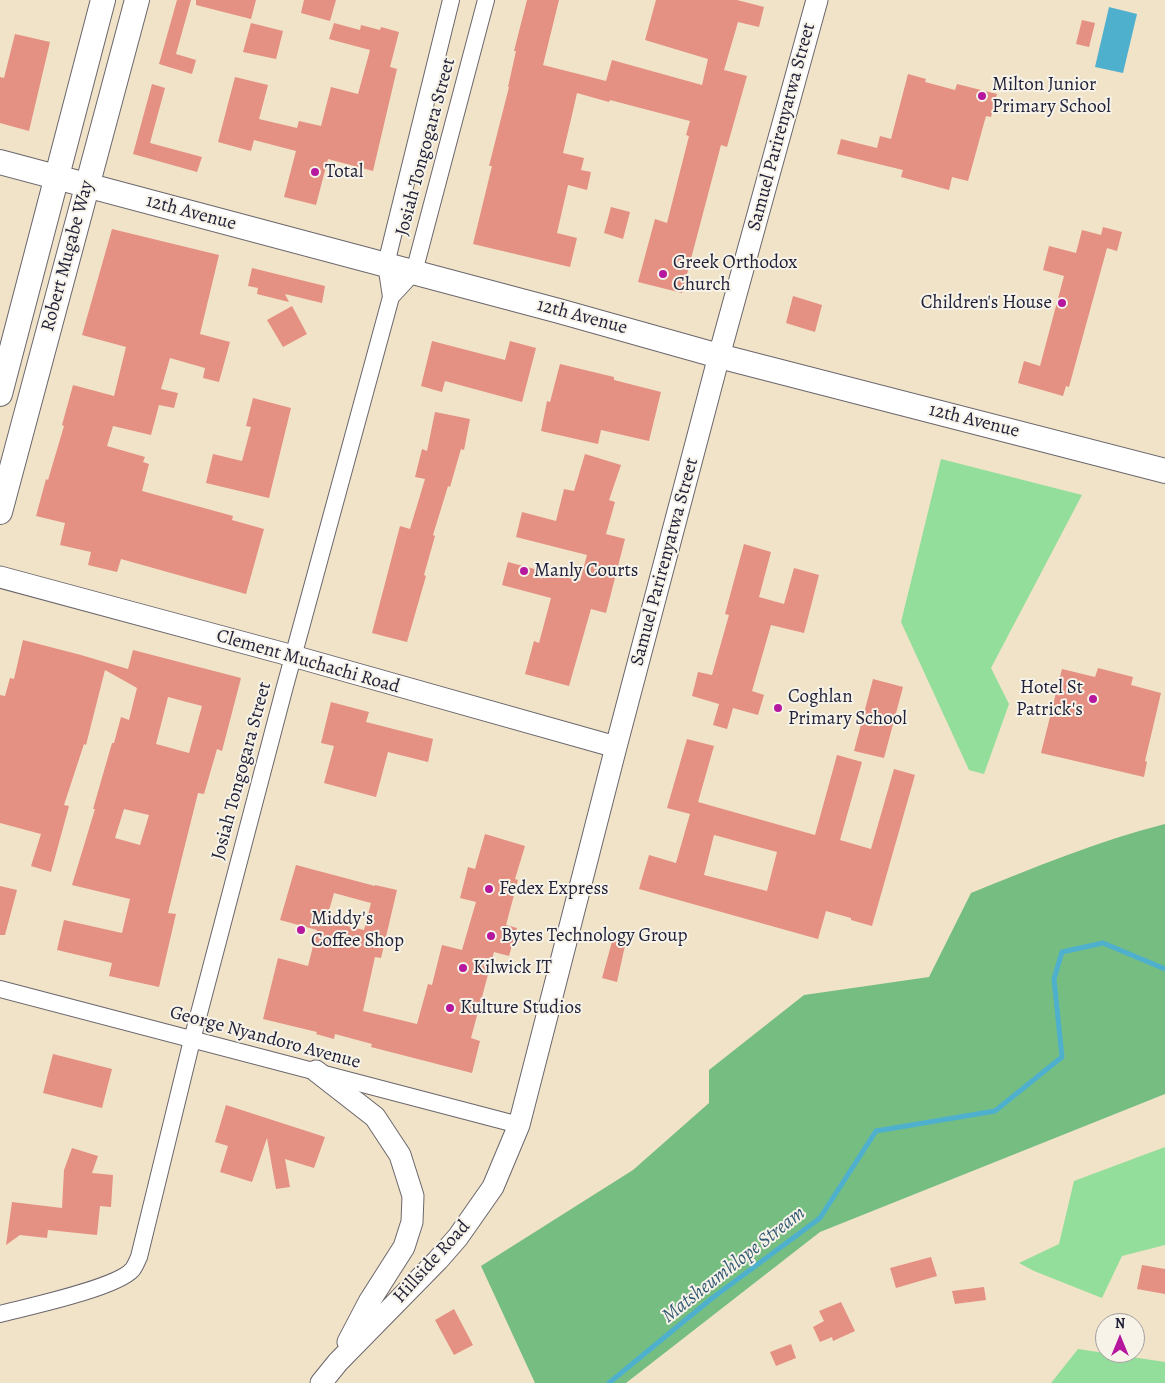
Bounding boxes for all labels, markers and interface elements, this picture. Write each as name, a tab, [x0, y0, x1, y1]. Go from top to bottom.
street label: Samuel Parirenyatwa Street	[743, 20, 821, 234]
street label: Josiah Tongogara Street	[391, 56, 461, 238]
place label: Milton Junior Primary School	[992, 74, 1111, 118]
marker: Milton Junior Primary School	[976, 90, 988, 102]
place label: Total	[325, 161, 363, 183]
marker: Total	[309, 166, 321, 178]
street label: Robert Mugabe Way	[37, 178, 99, 334]
street label: 12th Avenue	[143, 190, 239, 236]
place label: Greek Orthodox Church	[673, 252, 797, 296]
marker: Greek Orthodox Church	[657, 268, 669, 280]
place label: Children's House	[921, 292, 1052, 314]
street label: 12th Avenue	[534, 294, 630, 340]
marker: Children's House	[1056, 297, 1068, 309]
street label: 12th Avenue	[926, 399, 1022, 443]
street label: Samuel Parirenyatwa Street	[626, 455, 704, 669]
place label: Manly Courts	[534, 560, 638, 582]
marker: Manly Courts	[518, 565, 530, 577]
street label: Clement Muchachi Road	[214, 625, 402, 699]
place label: Hotel St Patrick's	[1016, 677, 1083, 721]
street label: Josiah Tongogara Street	[207, 680, 277, 862]
place label: Coghlan Primary School	[788, 686, 907, 730]
marker: Hotel St Patrick's	[1087, 693, 1099, 705]
marker: Coghlan Primary School	[772, 702, 784, 714]
place label: Fedex Express	[499, 878, 609, 900]
marker: Fedex Express	[483, 883, 495, 895]
place label: Middy's Coffee Shop	[311, 908, 404, 952]
marker: Middy's Coffee Shop	[295, 924, 307, 936]
place label: Bytes Technology Group	[501, 925, 688, 947]
marker: Bytes Technology Group	[485, 930, 497, 942]
place label: Kilwick IT	[473, 957, 552, 979]
marker: Kilwick IT	[457, 962, 469, 974]
place label: Kulture Studios	[460, 997, 582, 1019]
street label: George Nyandoro Avenue	[167, 1002, 363, 1074]
marker: Kulture Studios	[444, 1002, 456, 1014]
water label: Matsheumhlope Stream	[657, 1202, 811, 1328]
street label: Hillside Road	[389, 1216, 475, 1308]
north arrow	[1095, 1313, 1145, 1363]
text: N	[1115, 1314, 1125, 1333]

